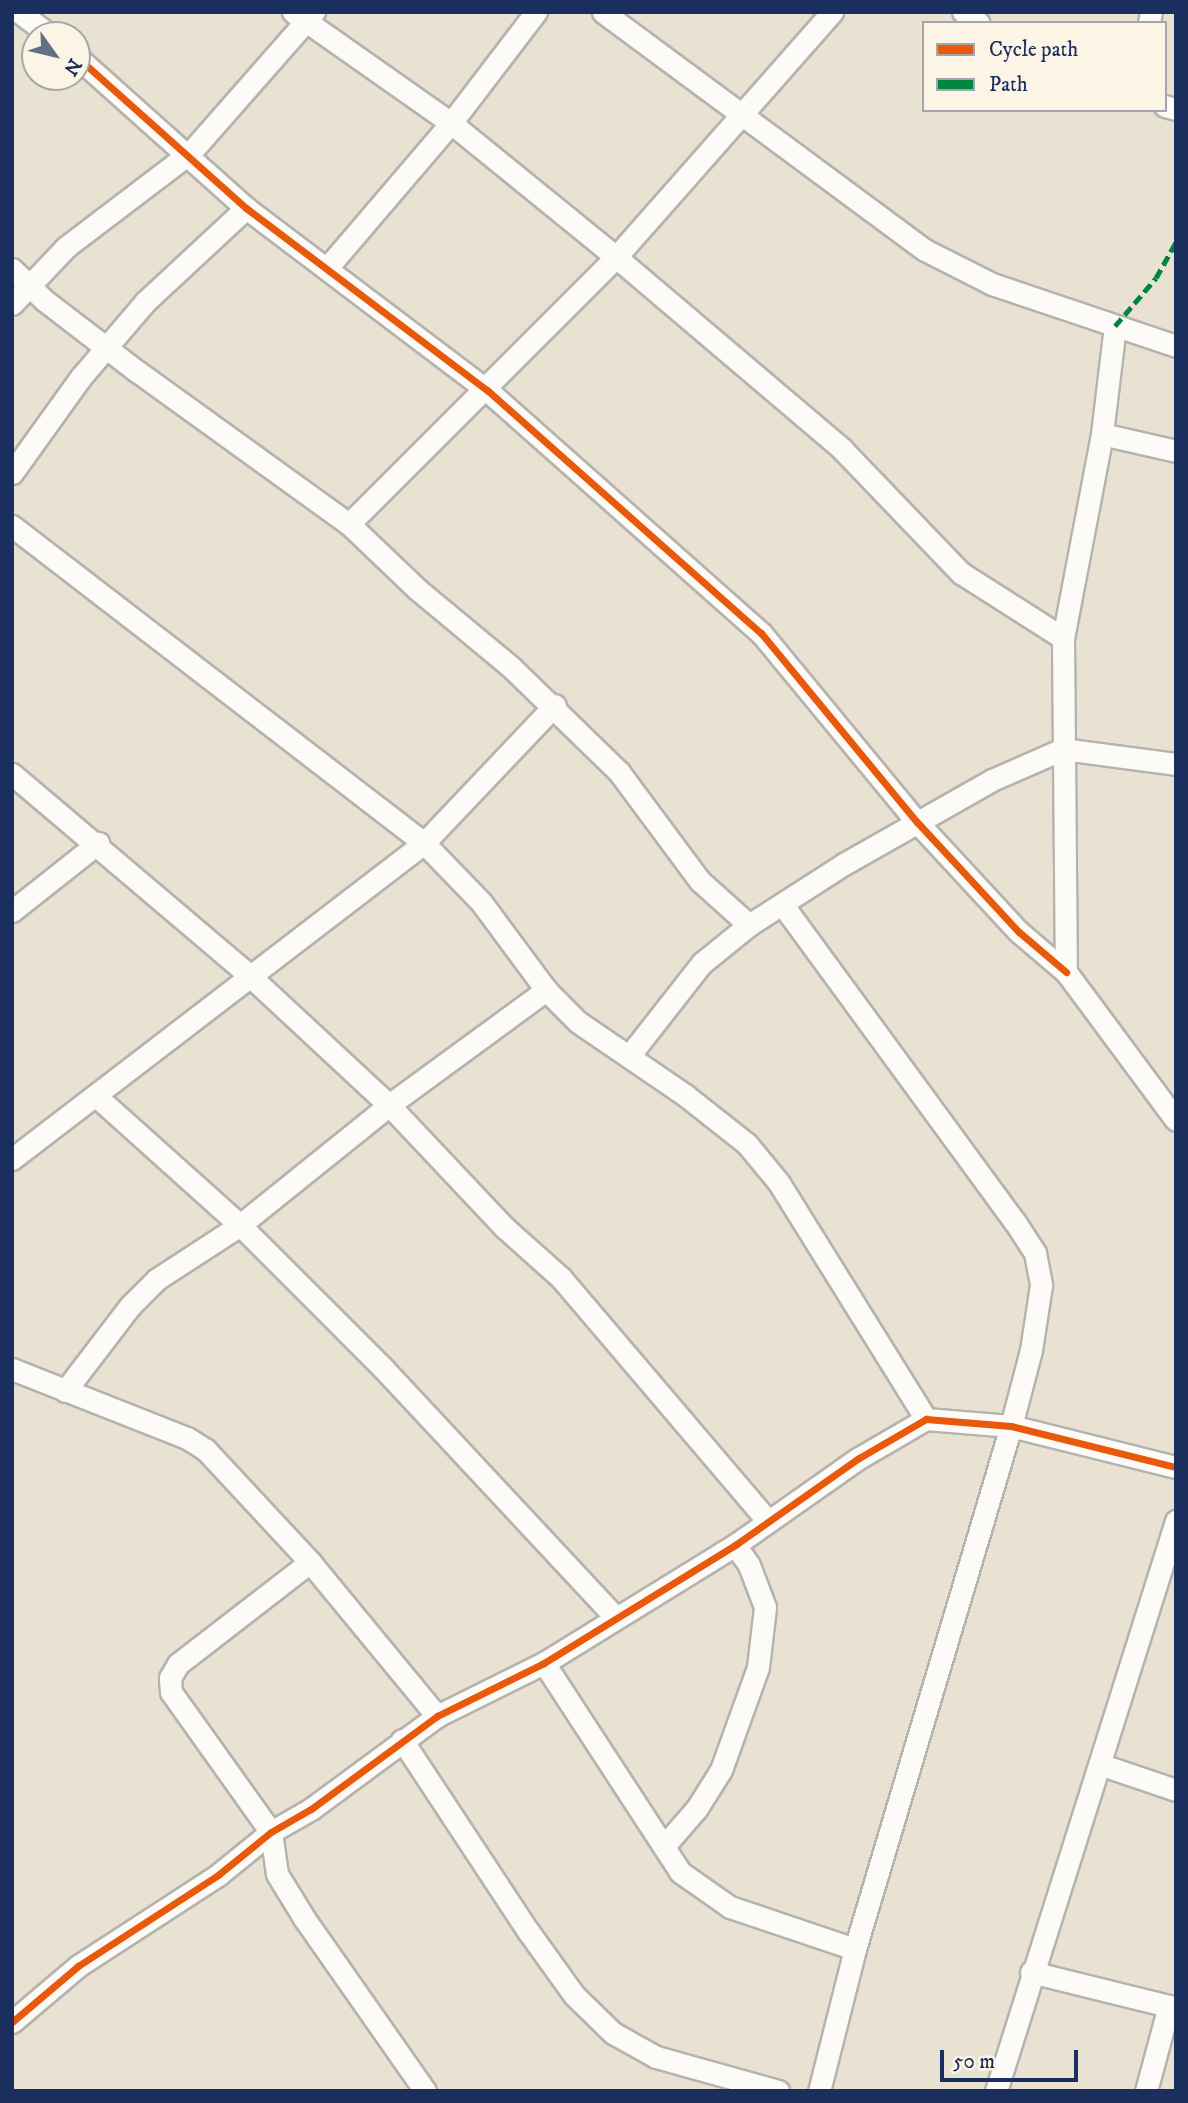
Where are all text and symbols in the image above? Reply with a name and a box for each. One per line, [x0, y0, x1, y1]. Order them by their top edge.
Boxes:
north arrow [21, 21, 91, 91]
legend [922, 21, 1167, 112]
text: Cycle path [989, 37, 1078, 63]
text: N [58, 54, 86, 80]
text: Path [989, 72, 1028, 98]
scale bar [943, 2036, 1081, 2080]
text: 50 m [953, 2049, 995, 2075]

